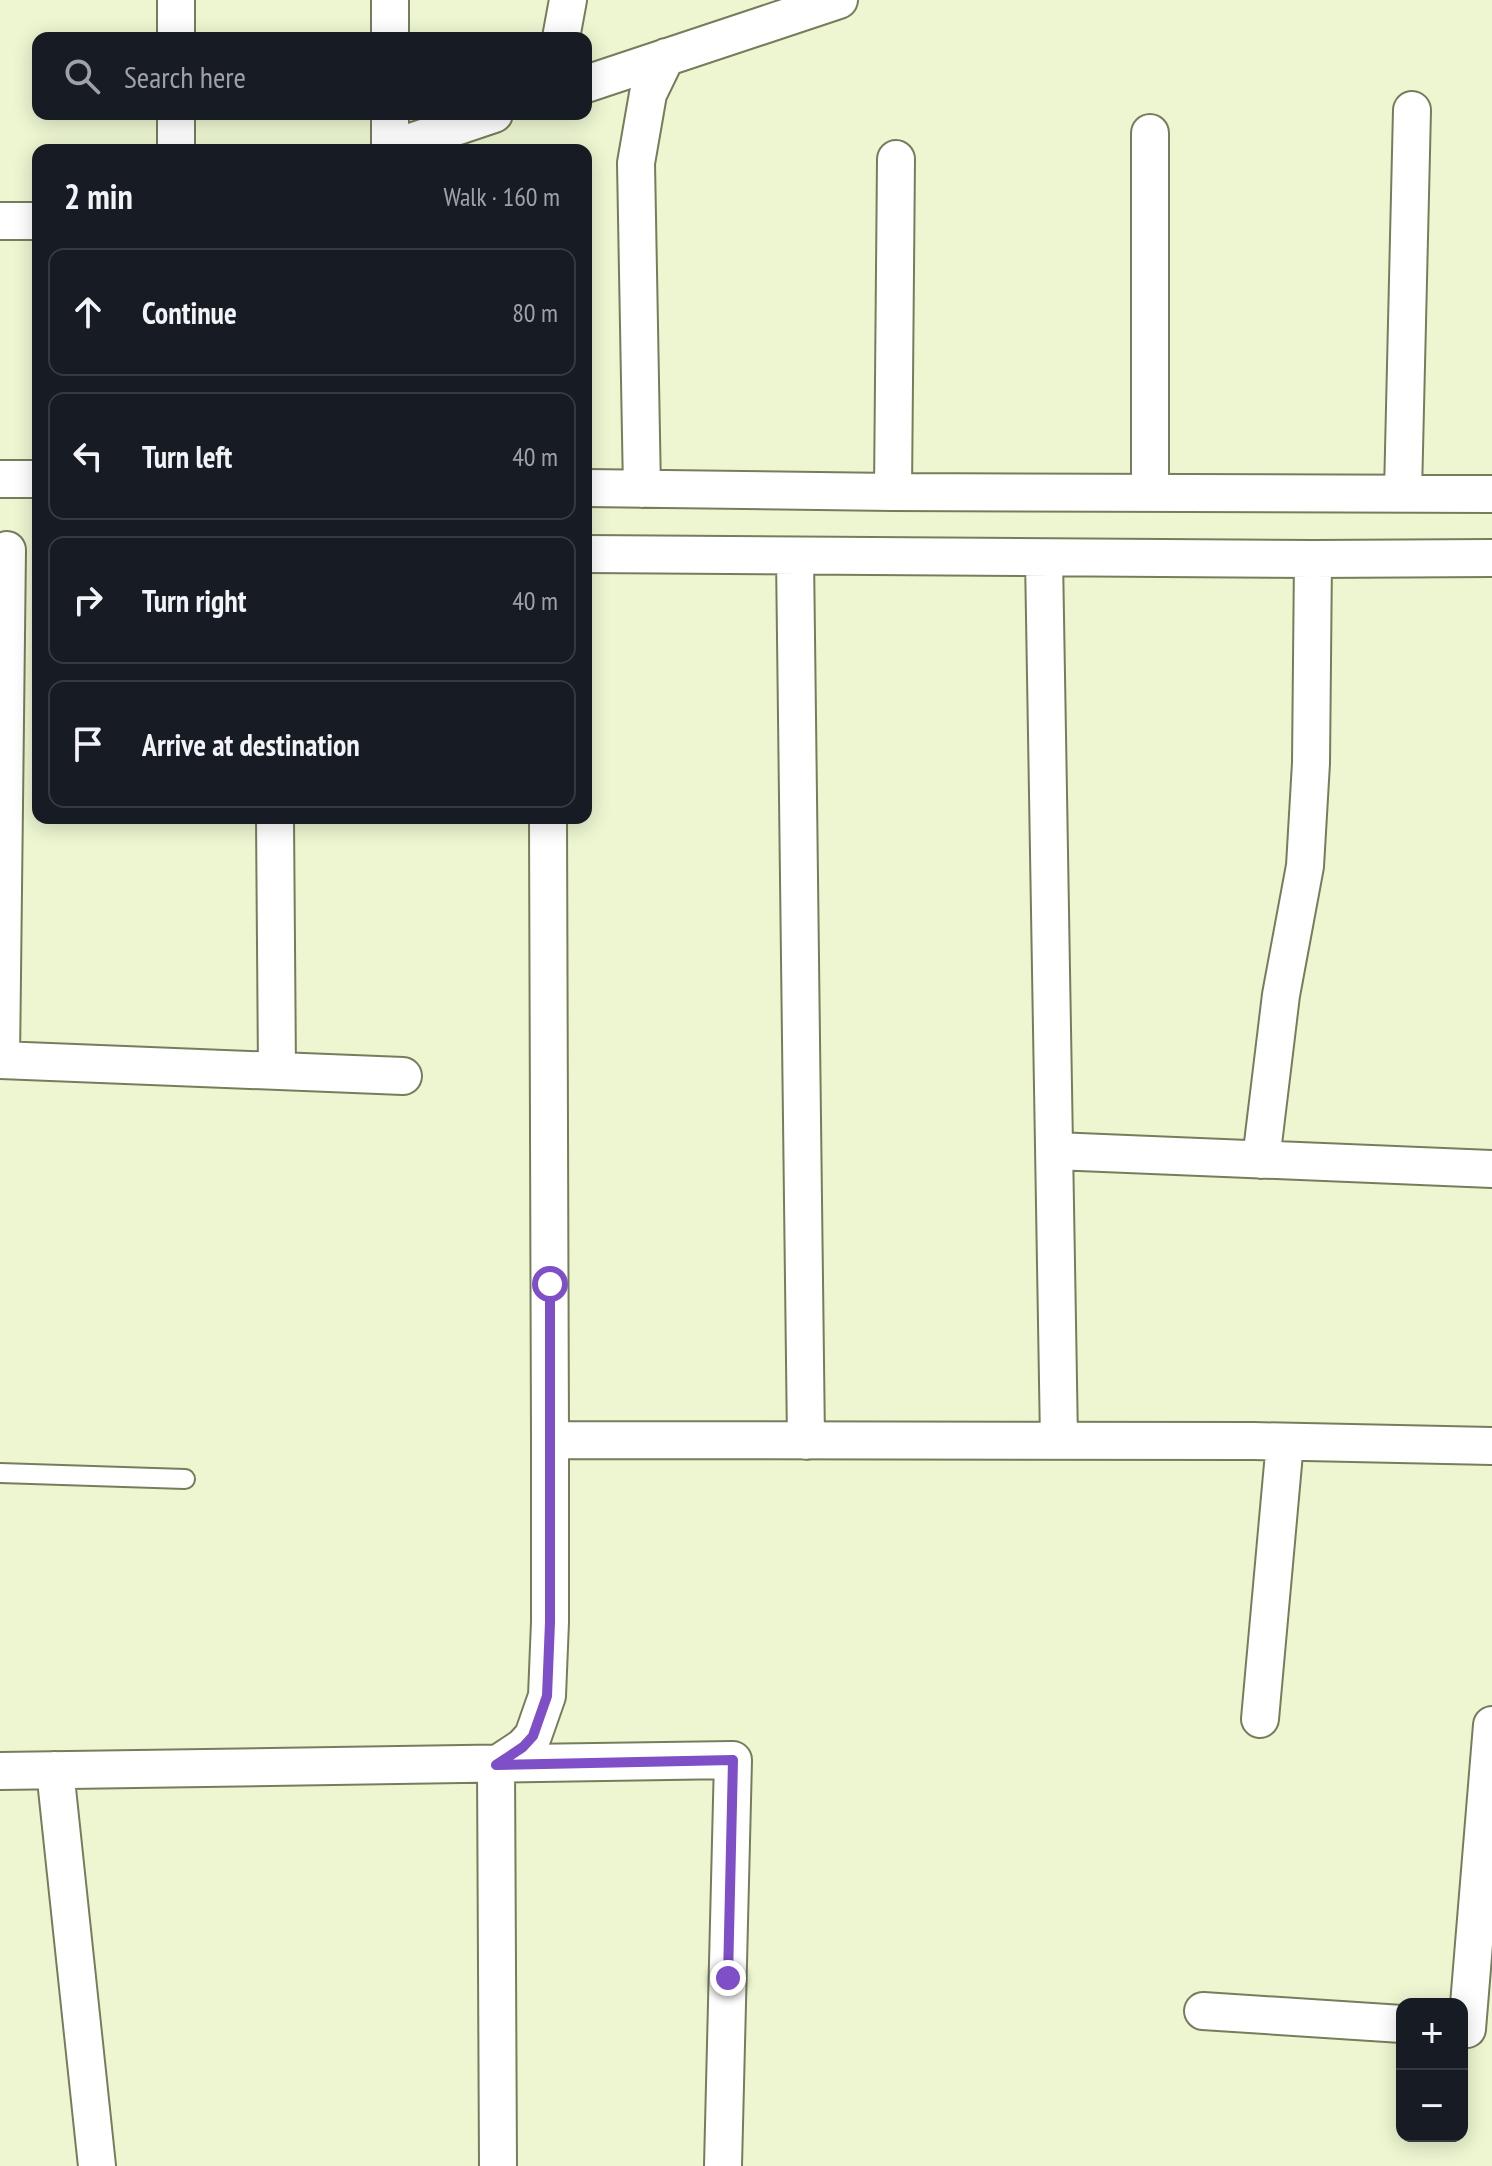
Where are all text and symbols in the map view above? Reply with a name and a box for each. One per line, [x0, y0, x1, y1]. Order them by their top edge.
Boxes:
search box [32, 32, 592, 120]
icon: search [60, 54, 104, 98]
text: Search here [124, 57, 246, 96]
text: 2 min [64, 174, 133, 218]
text: Walk · 160 m [443, 180, 560, 213]
icon: ahead [66, 290, 110, 334]
text: Continue [142, 293, 237, 332]
text: 80 m [512, 296, 558, 329]
icon: left [66, 434, 110, 478]
text: Turn left [142, 437, 232, 476]
text: 40 m [512, 440, 558, 473]
icon: right [66, 578, 110, 622]
text: Turn right [142, 581, 246, 620]
text: 40 m [512, 584, 558, 617]
icon: arrive [66, 722, 110, 766]
text: Arrive at destination [142, 725, 360, 764]
route start [532, 1266, 568, 1302]
route end [710, 1960, 746, 1996]
map controls [1396, 1998, 1468, 2142]
button: + [1396, 1998, 1468, 2070]
button: − [1396, 2070, 1468, 2142]

